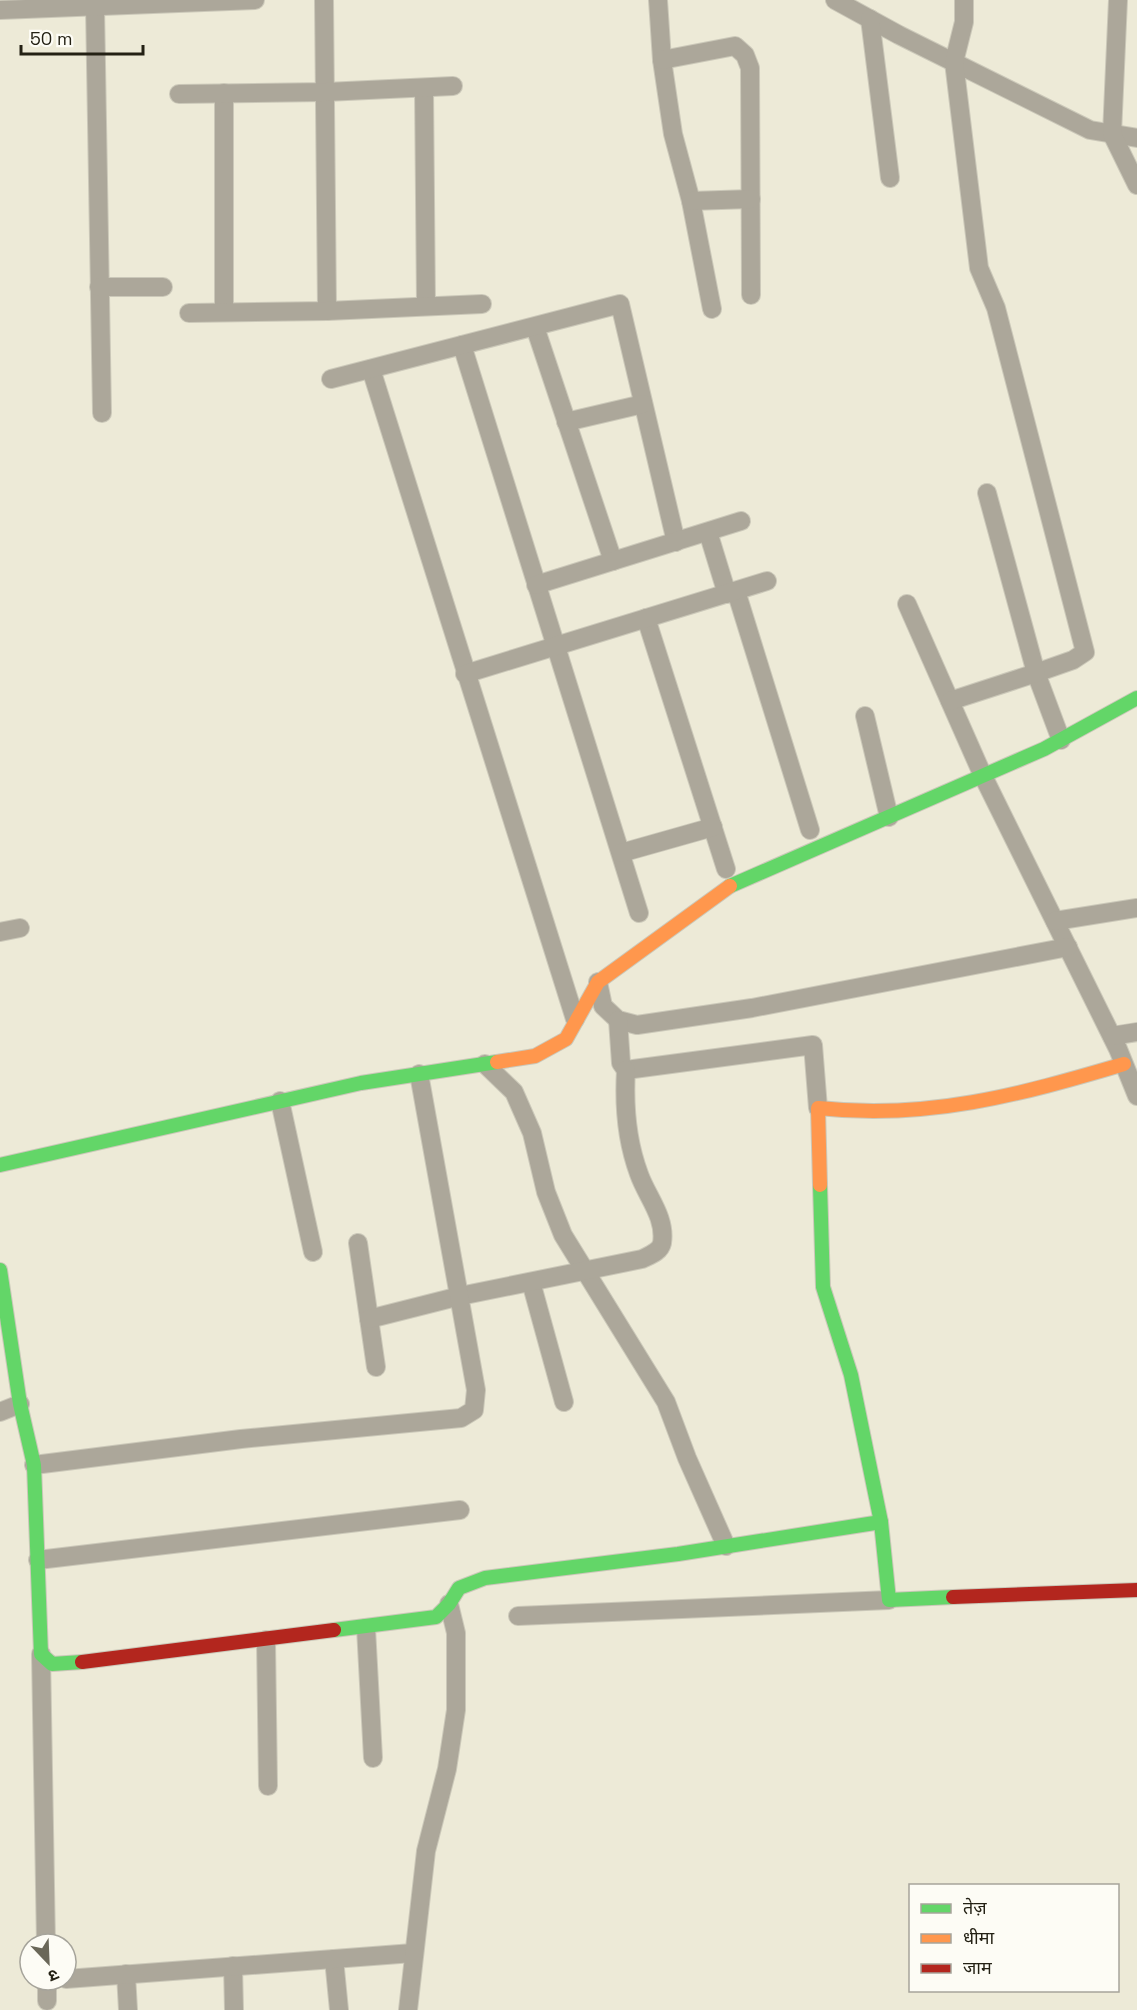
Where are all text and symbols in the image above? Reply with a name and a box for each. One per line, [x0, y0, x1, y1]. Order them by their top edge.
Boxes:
scale bar [21, 18, 142, 56]
text: 50 m [30, 27, 72, 50]
legend [909, 1884, 1119, 1992]
text: तेज़ [963, 1896, 987, 1919]
text: धीमा [963, 1926, 994, 1949]
north arrow [18, 1932, 78, 1992]
text: जाम [963, 1956, 993, 1979]
text: उ [45, 1964, 62, 1987]

